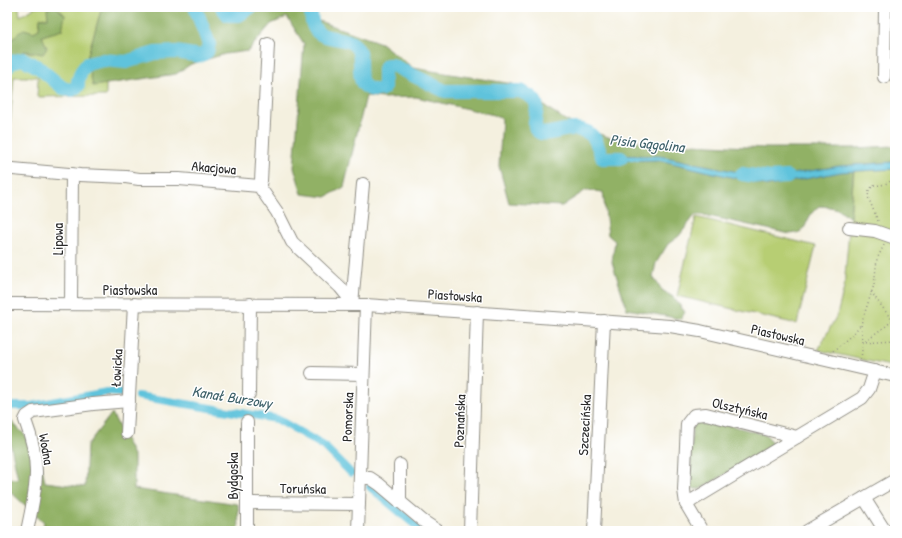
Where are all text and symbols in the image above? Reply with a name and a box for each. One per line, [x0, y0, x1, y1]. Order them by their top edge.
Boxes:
water label: Pisia Gągolina [609, 129, 687, 158]
street label: Akacjowa [191, 156, 237, 179]
street label: Lipowa [48, 223, 68, 255]
street label: Piastowska [103, 280, 158, 299]
street label: Piastowska [427, 284, 483, 306]
street label: Piastowska [749, 319, 807, 349]
street label: Łowicka [106, 348, 127, 388]
water label: Kanał Burzowy [191, 380, 275, 414]
street label: Pomorska [337, 391, 357, 442]
street label: Olsztyńska [710, 392, 770, 425]
street label: Poznańska [449, 394, 469, 448]
street label: Szczecińska [573, 394, 595, 456]
street label: Wodna [35, 432, 59, 467]
street label: Bydgoska [223, 452, 243, 500]
street label: Toruńska [280, 478, 327, 498]

